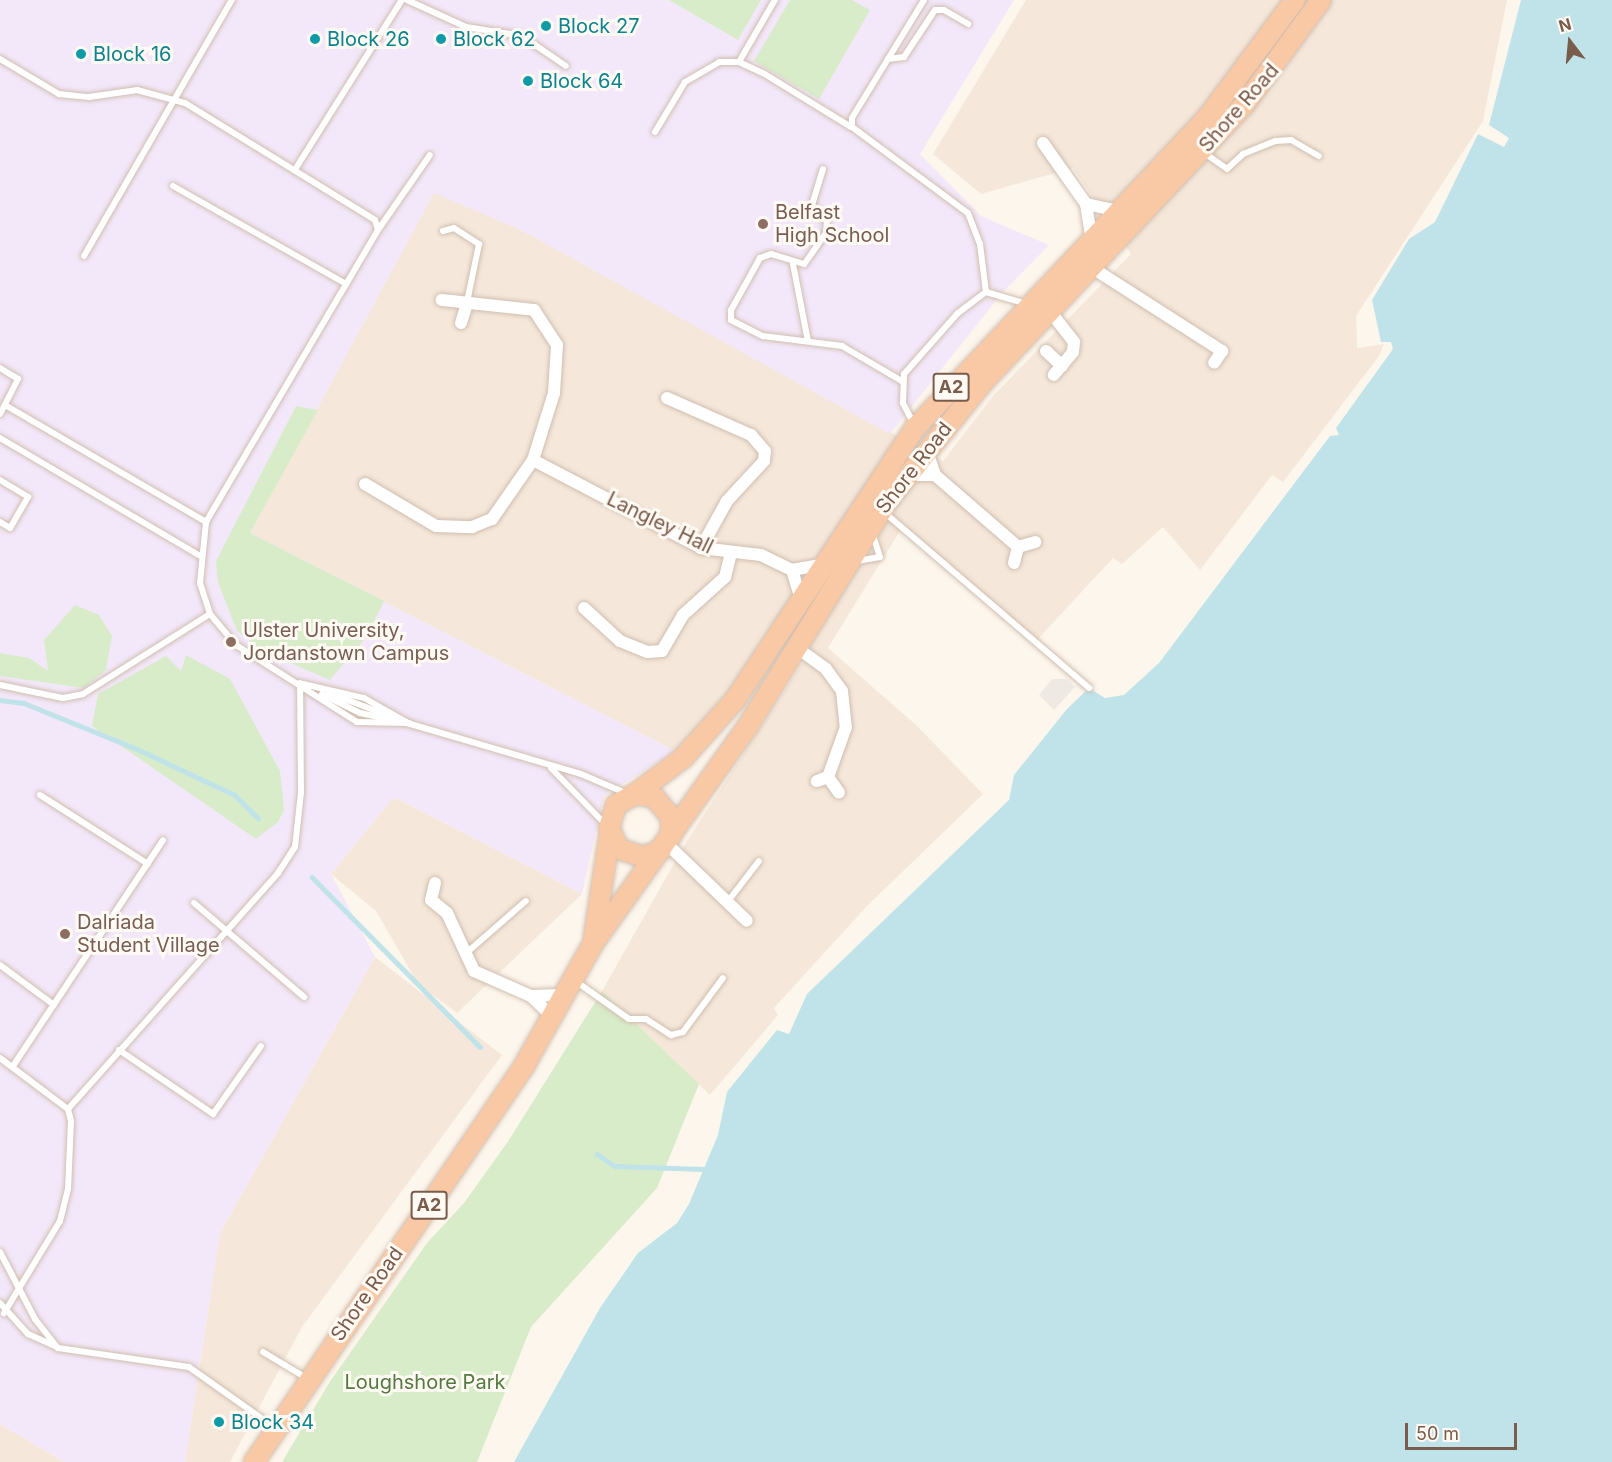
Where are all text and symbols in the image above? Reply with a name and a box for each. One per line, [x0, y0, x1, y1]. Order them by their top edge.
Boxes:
north arrow [1540, 12, 1600, 72]
text: N [1556, 13, 1574, 36]
place label: Block 27 [558, 14, 639, 38]
marker: Block 27 [539, 19, 553, 33]
place label: Block 26 [327, 27, 410, 51]
place label: Block 62 [453, 27, 536, 51]
marker: Block 26 [308, 32, 322, 46]
marker: Block 62 [434, 32, 448, 46]
place label: Block 16 [93, 42, 171, 66]
marker: Block 16 [74, 47, 88, 61]
street label: Shore Road [1194, 59, 1284, 157]
place label: Block 64 [540, 69, 623, 93]
marker: Block 64 [521, 74, 535, 88]
place label: Belfast High School [775, 201, 889, 248]
marker: Belfast High School [756, 217, 770, 231]
road number: A2 [932, 372, 970, 402]
street label: Shore Road [871, 418, 957, 518]
street label: Langley Hall [603, 487, 717, 559]
place label: Ulster University, Jordanstown Campus [243, 618, 449, 665]
marker: Ulster University, Jordanstown Campus [224, 635, 238, 649]
place label: Dalriada Student Village [77, 910, 220, 957]
marker: Dalriada Student Village [58, 927, 72, 941]
road number: A2 [410, 1190, 448, 1220]
street label: Shore Road [326, 1242, 408, 1346]
park label: Loughshore Park [345, 1370, 505, 1394]
place label: Block 34 [231, 1410, 314, 1434]
scale bar [1408, 1411, 1520, 1449]
marker: Block 34 [212, 1415, 226, 1429]
text: 50 m [1416, 1423, 1459, 1444]

